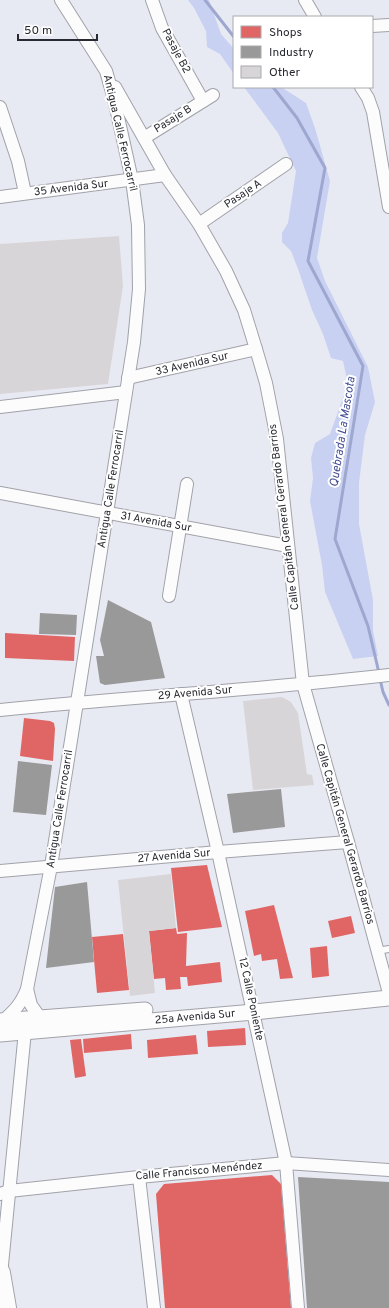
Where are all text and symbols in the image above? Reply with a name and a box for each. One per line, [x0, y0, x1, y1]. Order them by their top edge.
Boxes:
scale bar [18, 16, 97, 42]
legend [233, 16, 373, 88]
text: 50 m [24, 23, 52, 39]
text: Shops [269, 25, 302, 41]
street label: Pasaje B2 [158, 26, 194, 76]
text: Industry [269, 45, 314, 61]
text: Other [269, 65, 301, 81]
street label: Antigua Calle Ferrocarril [100, 73, 140, 193]
street label: Pasaje B [151, 102, 195, 136]
street label: 35 Avenida Sur [33, 176, 110, 200]
street label: Pasaje A [222, 176, 264, 212]
street label: 33 Avenida Sur [154, 349, 231, 379]
water label: Quebrada La Mascota [326, 375, 360, 488]
street label: Calle Capitán General Gerardo Barrios [266, 423, 302, 611]
street label: Antigua Calle Ferrocarril [95, 429, 127, 549]
street label: 31 Avenida Sur [119, 509, 193, 535]
street label: 29 Avenida Sur [157, 683, 234, 703]
street label: Calle Capitán General Gerardo Barrios [312, 742, 378, 926]
street label: Antigua Calle Ferrocarril [44, 749, 76, 869]
street label: 27 Avenida Sur [137, 846, 212, 866]
street label: 12 Calle Poniente [235, 956, 267, 1042]
street label: 25a Avenida Sur [154, 1006, 237, 1027]
street label: Calle Francisco Menéndez [135, 1158, 263, 1184]

